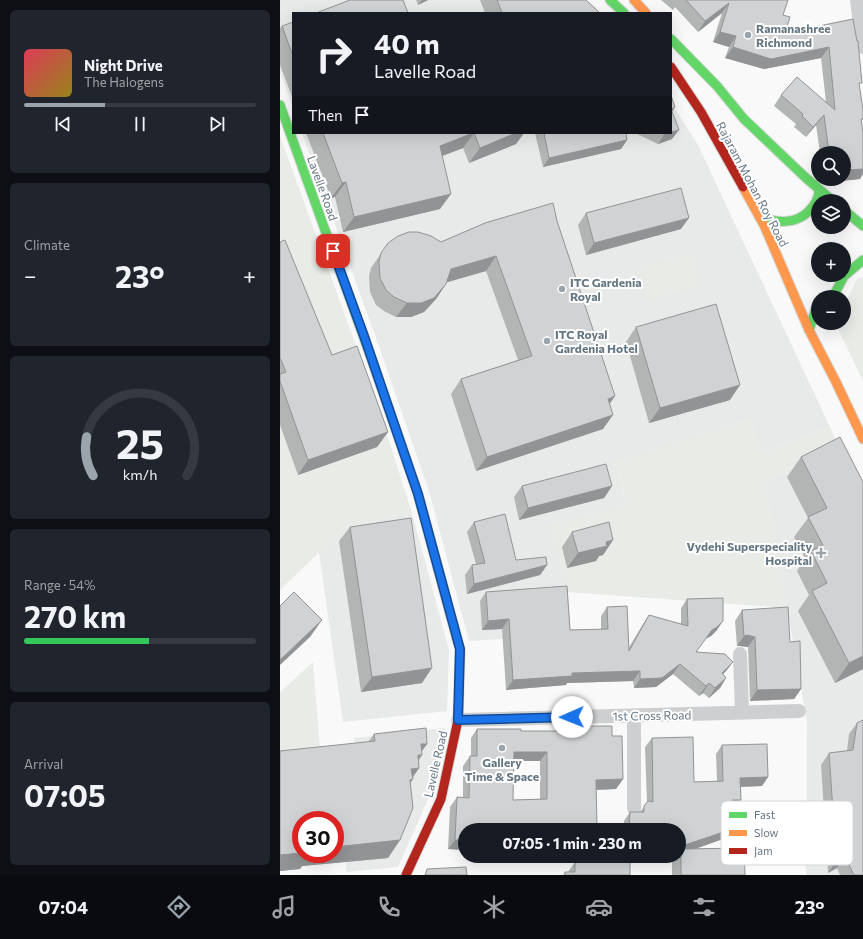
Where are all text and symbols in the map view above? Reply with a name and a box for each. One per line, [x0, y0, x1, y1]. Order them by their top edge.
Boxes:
place label: Ramanashree Richmond [756, 21, 831, 49]
text: 40 m [374, 26, 440, 60]
icon: right [308, 28, 360, 80]
marker: Ramanashree Richmond [743, 30, 753, 40]
text: Night Drive [84, 56, 163, 74]
text: Lavelle Road [374, 60, 476, 82]
text: The Halogens [84, 74, 164, 90]
icon: arrive [351, 104, 373, 126]
text: Then [308, 106, 343, 124]
icon: previous [52, 113, 74, 135]
icon: pause [129, 113, 151, 135]
icon: next [206, 113, 228, 135]
street label: Rajaram Mohan Roy Road [714, 119, 792, 249]
map controls [811, 146, 851, 330]
button: search [811, 146, 851, 186]
street label: Lavelle Road [305, 154, 341, 222]
button: layers [811, 194, 851, 234]
pin [316, 234, 350, 268]
text: Climate [24, 237, 70, 253]
icon: arrive [322, 240, 344, 262]
button: + [811, 242, 851, 282]
text: 23° [115, 257, 165, 294]
text: − [24, 262, 37, 289]
text: + [243, 262, 256, 289]
place label: ITC Gardenia Royal [570, 275, 642, 303]
marker: ITC Gardenia Royal [557, 284, 567, 294]
button: − [811, 290, 851, 330]
place label: ITC Royal Gardenia Hotel [555, 327, 638, 355]
marker: ITC Royal Gardenia Hotel [542, 336, 552, 346]
text: 25 [116, 416, 164, 467]
text: km/h [123, 464, 157, 482]
place label: Vydehi Superspeciality Hospital [687, 539, 812, 567]
marker: Vydehi Superspeciality Hospital [815, 547, 827, 559]
text: Range · 54% [24, 577, 95, 593]
text: 270 km [24, 597, 126, 634]
position arrow [551, 696, 593, 738]
street label: 1st Cross Road [612, 707, 692, 723]
street label: Lavelle Road [421, 729, 449, 799]
marker: Gallery Time & Space [497, 743, 507, 753]
place label: Gallery Time & Space [465, 755, 539, 783]
text: Arrival [24, 756, 63, 772]
text: 07:05 [24, 776, 106, 813]
legend [721, 801, 853, 865]
text: Fast [754, 808, 776, 821]
speed limit sign: 30 [292, 811, 344, 863]
text: Slow [754, 826, 779, 839]
text: 07:05 · 1 min · 230 m [503, 834, 641, 852]
text: Jam [754, 844, 773, 858]
icon: directions [165, 893, 193, 921]
icon: music [270, 893, 298, 921]
icon: phone [375, 893, 403, 921]
icon: climate [480, 893, 508, 921]
icon: car [585, 893, 613, 921]
icon: filters [690, 893, 718, 921]
text: 07:04 [38, 896, 88, 918]
text: 23° [795, 896, 824, 918]

